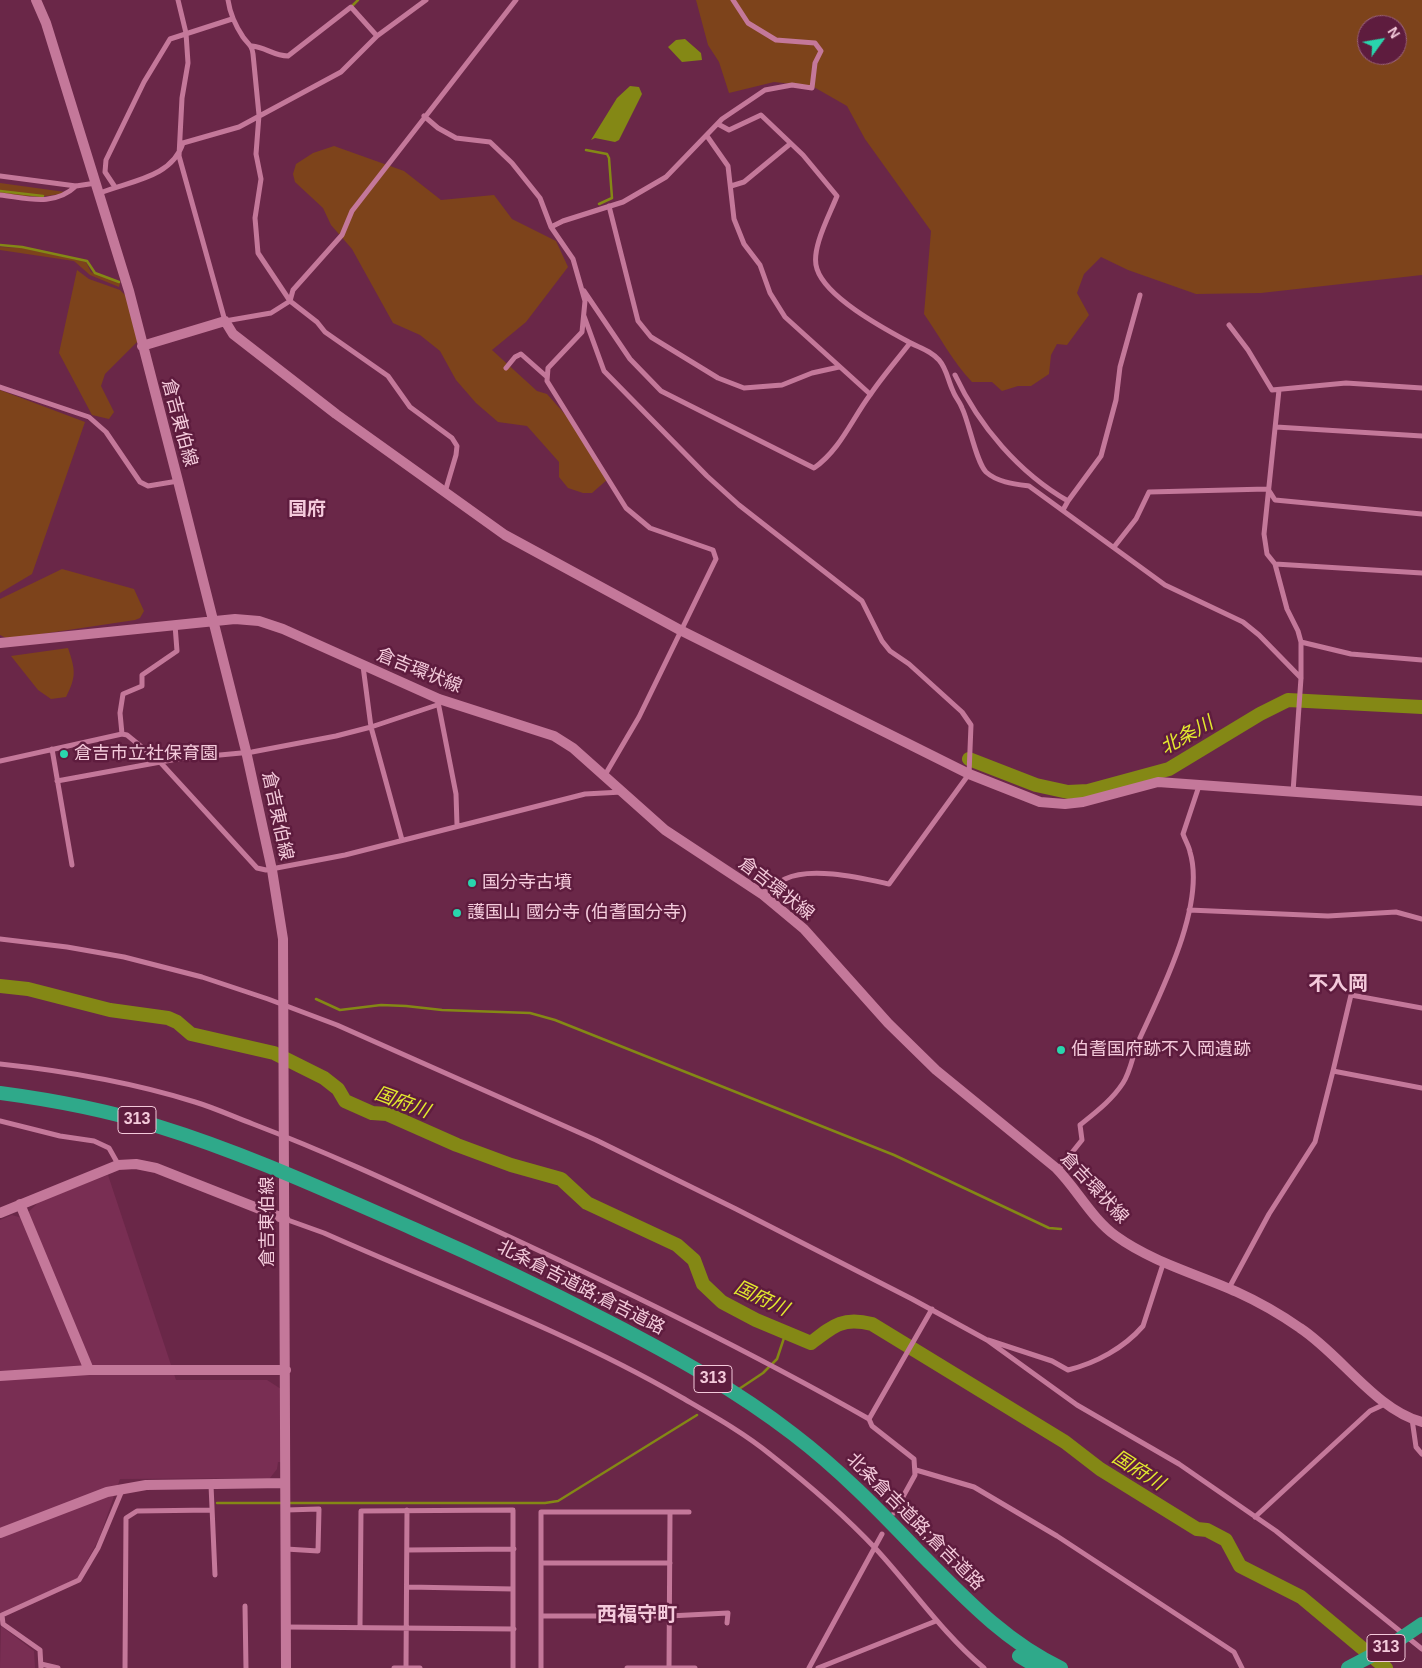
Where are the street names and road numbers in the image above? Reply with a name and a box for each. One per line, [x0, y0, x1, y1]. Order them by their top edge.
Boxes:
street label: 倉吉東伯線 [157, 377, 201, 469]
street label: 倉吉環状線 [373, 644, 465, 698]
street label: 倉吉東伯線 [257, 770, 297, 862]
street label: 倉吉環状線 [734, 853, 818, 925]
road number: 313 [118, 1106, 156, 1134]
street label: 倉吉環状線 [1055, 1148, 1133, 1228]
street label: 倉吉東伯線 [257, 1177, 279, 1267]
street label: 北条倉吉道路;倉吉道路 [494, 1236, 668, 1340]
road number: 313 [694, 1366, 732, 1392]
street label: 北条倉吉道路;倉吉道路 [842, 1449, 988, 1595]
road number: 313 [1367, 1635, 1405, 1662]

